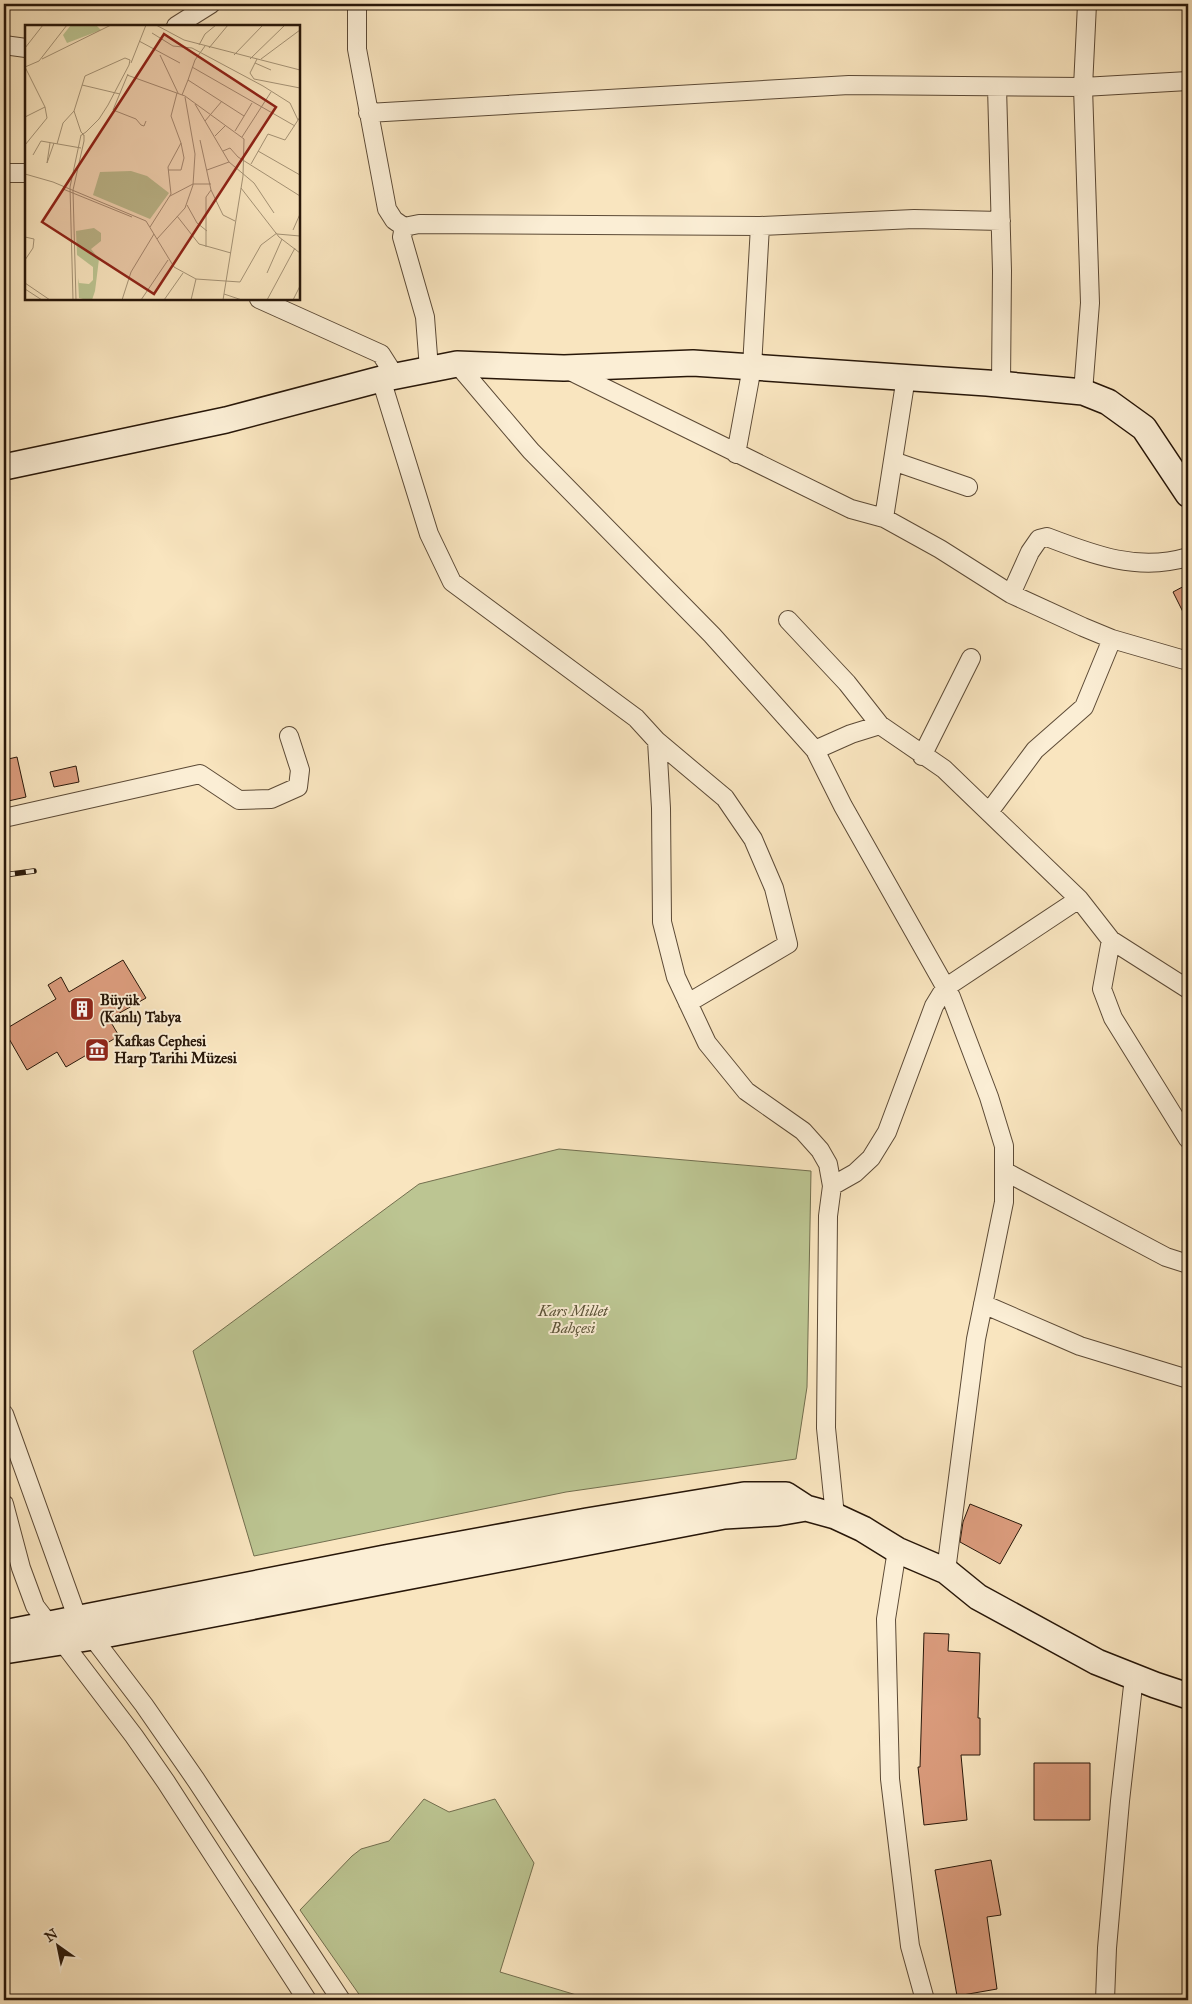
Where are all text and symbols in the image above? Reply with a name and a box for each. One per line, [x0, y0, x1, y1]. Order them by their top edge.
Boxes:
inset map [25, 25, 300, 300]
place label: Büyük (Kanlı) Tabya [100, 991, 182, 1027]
building icon: Büyük (Kanlı) Tabya [69, 996, 95, 1022]
place label: Kafkas Cephesi Harp Tarihi Müzesi [114, 1032, 238, 1068]
museum icon: Kafkas Cephesi Harp Tarihi Müzesi [84, 1037, 110, 1063]
park label: Kars Millet Bahçesi [537, 1302, 609, 1337]
north arrow [32, 1922, 82, 1972]
text: N [42, 1925, 61, 1946]

